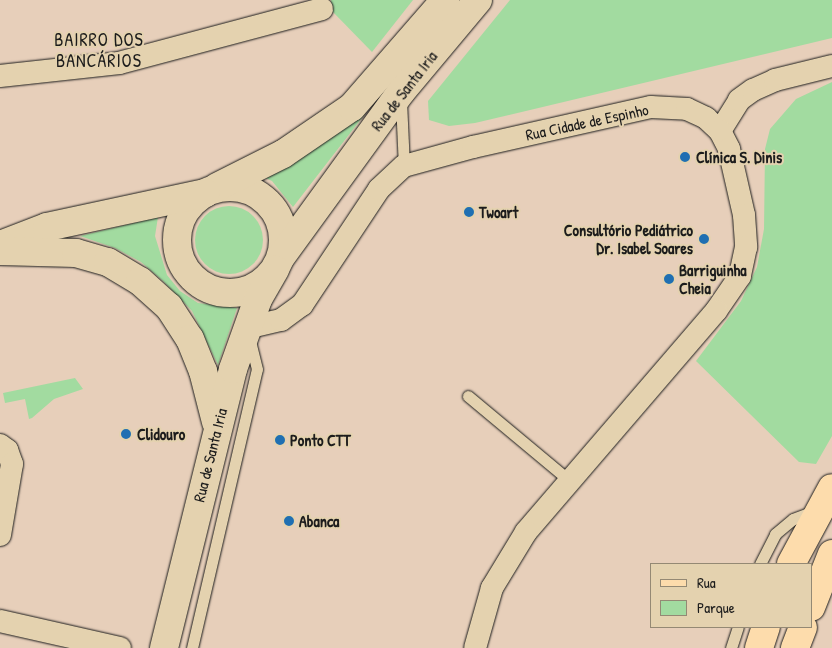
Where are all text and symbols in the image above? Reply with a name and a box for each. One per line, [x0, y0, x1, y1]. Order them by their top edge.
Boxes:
district label: BAIRRO DOS BANCÁRIOS [53, 30, 145, 72]
street label: Rua de Santa Iria [367, 47, 441, 135]
street label: Rua Cidade de Espinho [524, 100, 650, 144]
place label: Clínica S. Dinis [696, 147, 782, 167]
marker: Clínica S. Dinis [678, 150, 692, 164]
place label: Twoart [479, 202, 518, 222]
marker: Twoart [463, 206, 475, 218]
place label: Consultório Pediátrico Dr. Isabel Soares [564, 220, 693, 258]
marker: Consultório Pediátrico Dr. Isabel Soares [697, 232, 711, 246]
place label: Barriguinha Cheia [679, 260, 747, 298]
marker: Barriguinha Cheia [663, 273, 675, 285]
street label: Rua de Santa Iria [189, 406, 231, 504]
place label: Clidouro [137, 424, 185, 444]
marker: Clidouro [119, 427, 133, 441]
place label: Ponto CTT [290, 430, 351, 450]
marker: Ponto CTT [274, 434, 286, 446]
place label: Abanca [299, 511, 339, 531]
marker: Abanca [283, 515, 295, 527]
legend [650, 563, 812, 628]
text: Rua [697, 572, 716, 593]
text: Parque [697, 597, 735, 618]

